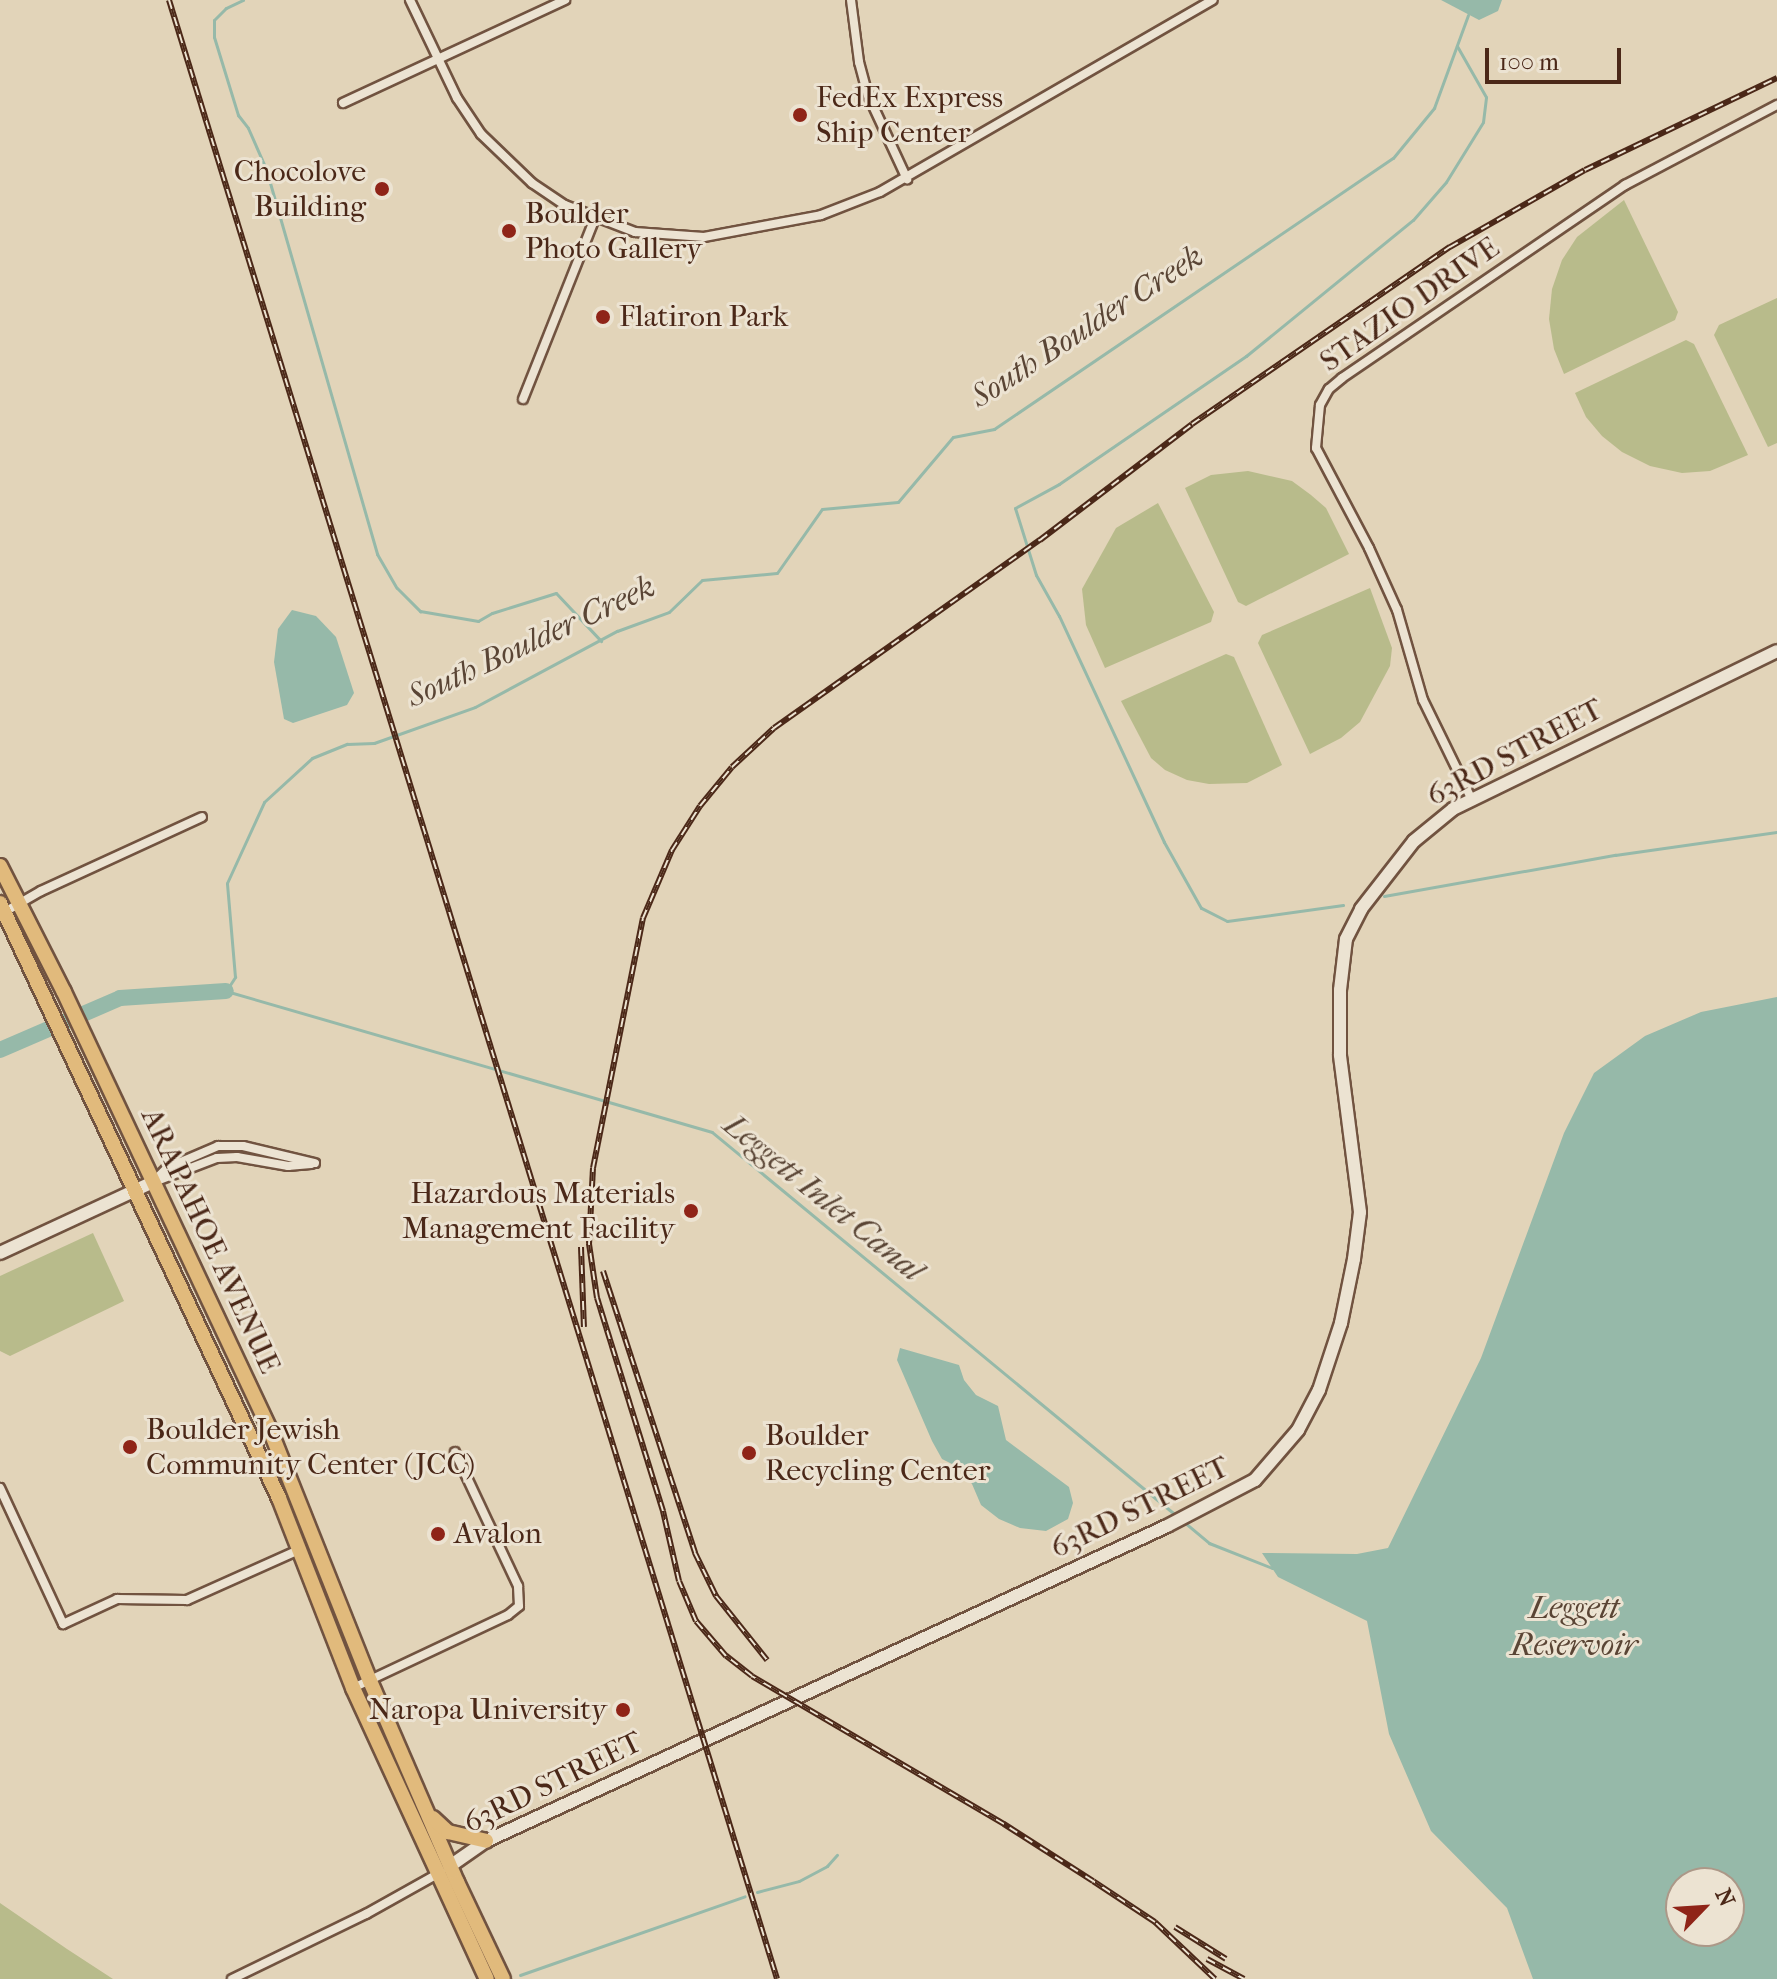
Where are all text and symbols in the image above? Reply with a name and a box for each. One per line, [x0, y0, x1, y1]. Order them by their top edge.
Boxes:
scale bar [1489, 32, 1625, 82]
text: 100 m [1499, 48, 1559, 76]
place label: FedEx Express Ship Center [816, 80, 1003, 150]
marker: FedEx Express Ship Center [791, 106, 809, 124]
place label: Chocolove Building [234, 154, 366, 224]
marker: Chocolove Building [373, 180, 391, 198]
place label: Boulder Photo Gallery [525, 196, 702, 266]
marker: Boulder Photo Gallery [500, 222, 518, 240]
street label: STAZIO DRIVE [1314, 230, 1506, 380]
water label: South Boulder Creek [963, 237, 1211, 417]
place label: Flatiron Park [619, 299, 788, 335]
marker: Flatiron Park [594, 308, 612, 326]
water label: South Boulder Creek [401, 568, 661, 716]
street label: 63RD STREET [1421, 692, 1609, 814]
street label: ARAPAHOE AVENUE [133, 1103, 287, 1379]
water label: Leggett Inlet Canal [716, 1106, 930, 1290]
place label: Hazardous Materials Management Facility [402, 1176, 675, 1246]
marker: Hazardous Materials Management Facility [682, 1202, 700, 1220]
place label: Boulder Jewish Community Center (JCC) [146, 1412, 475, 1482]
place label: Boulder Recycling Center [765, 1418, 990, 1488]
marker: Boulder Jewish Community Center (JCC) [121, 1438, 139, 1456]
marker: Boulder Recycling Center [740, 1444, 758, 1462]
street label: 63RD STREET [1045, 1449, 1235, 1567]
place label: Avalon [454, 1516, 542, 1552]
marker: Avalon [429, 1525, 447, 1543]
water label: Leggett Reservoir [1510, 1590, 1638, 1665]
place label: Naropa University [369, 1692, 607, 1728]
marker: Naropa University [614, 1701, 632, 1719]
street label: 63RD STREET [458, 1724, 648, 1842]
north arrow [1665, 1867, 1745, 1947]
text: N [1710, 1885, 1740, 1911]

